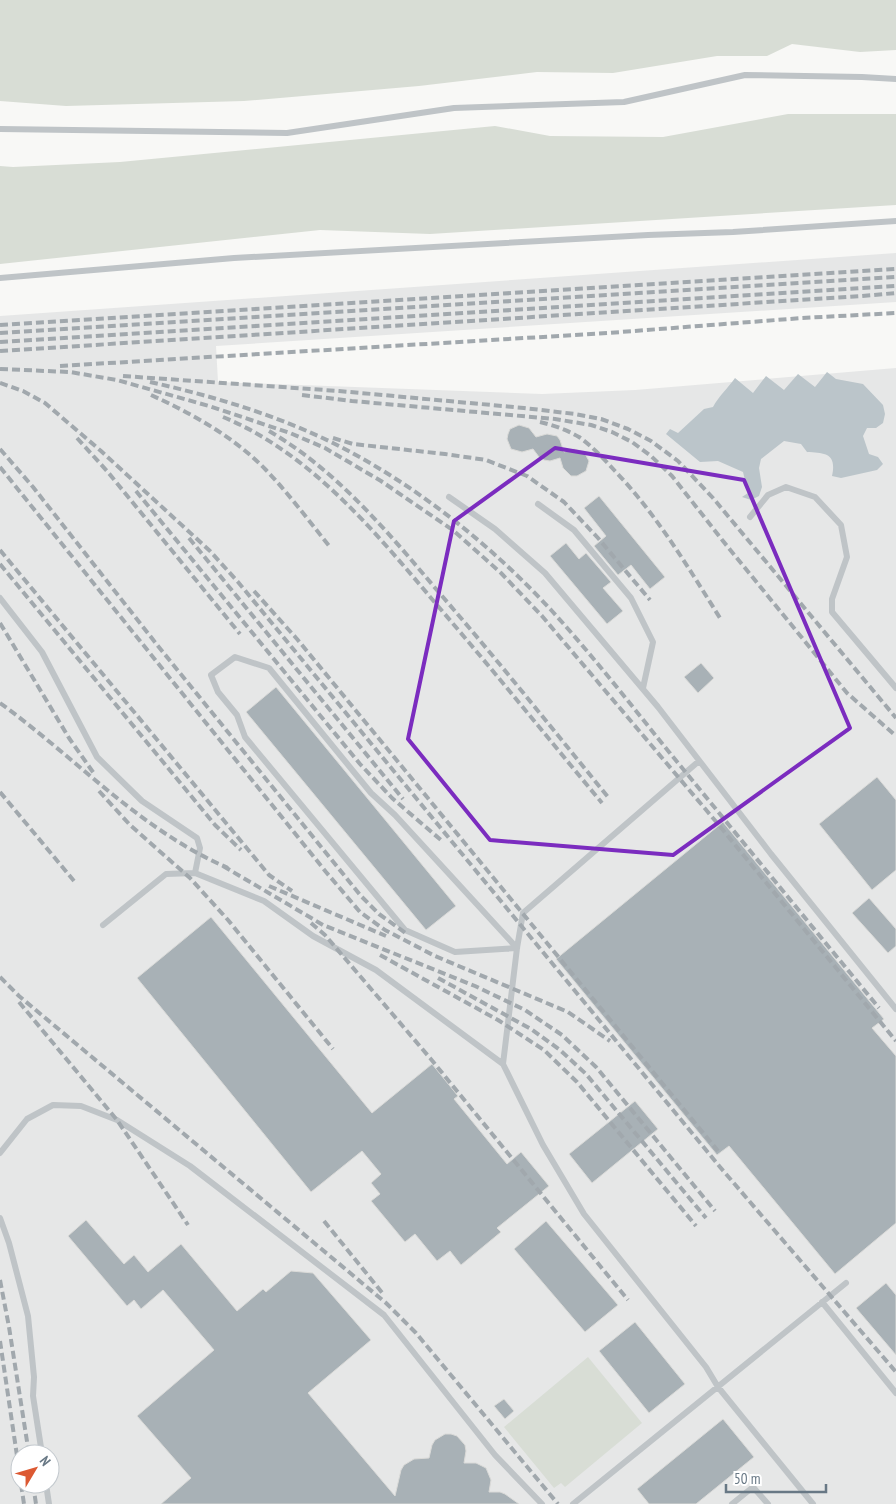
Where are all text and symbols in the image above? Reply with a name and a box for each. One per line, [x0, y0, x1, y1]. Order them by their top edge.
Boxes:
north arrow [10, 1444, 60, 1494]
text: N [36, 1452, 55, 1470]
scale bar [726, 1462, 826, 1494]
text: 50 m [734, 1469, 760, 1488]

